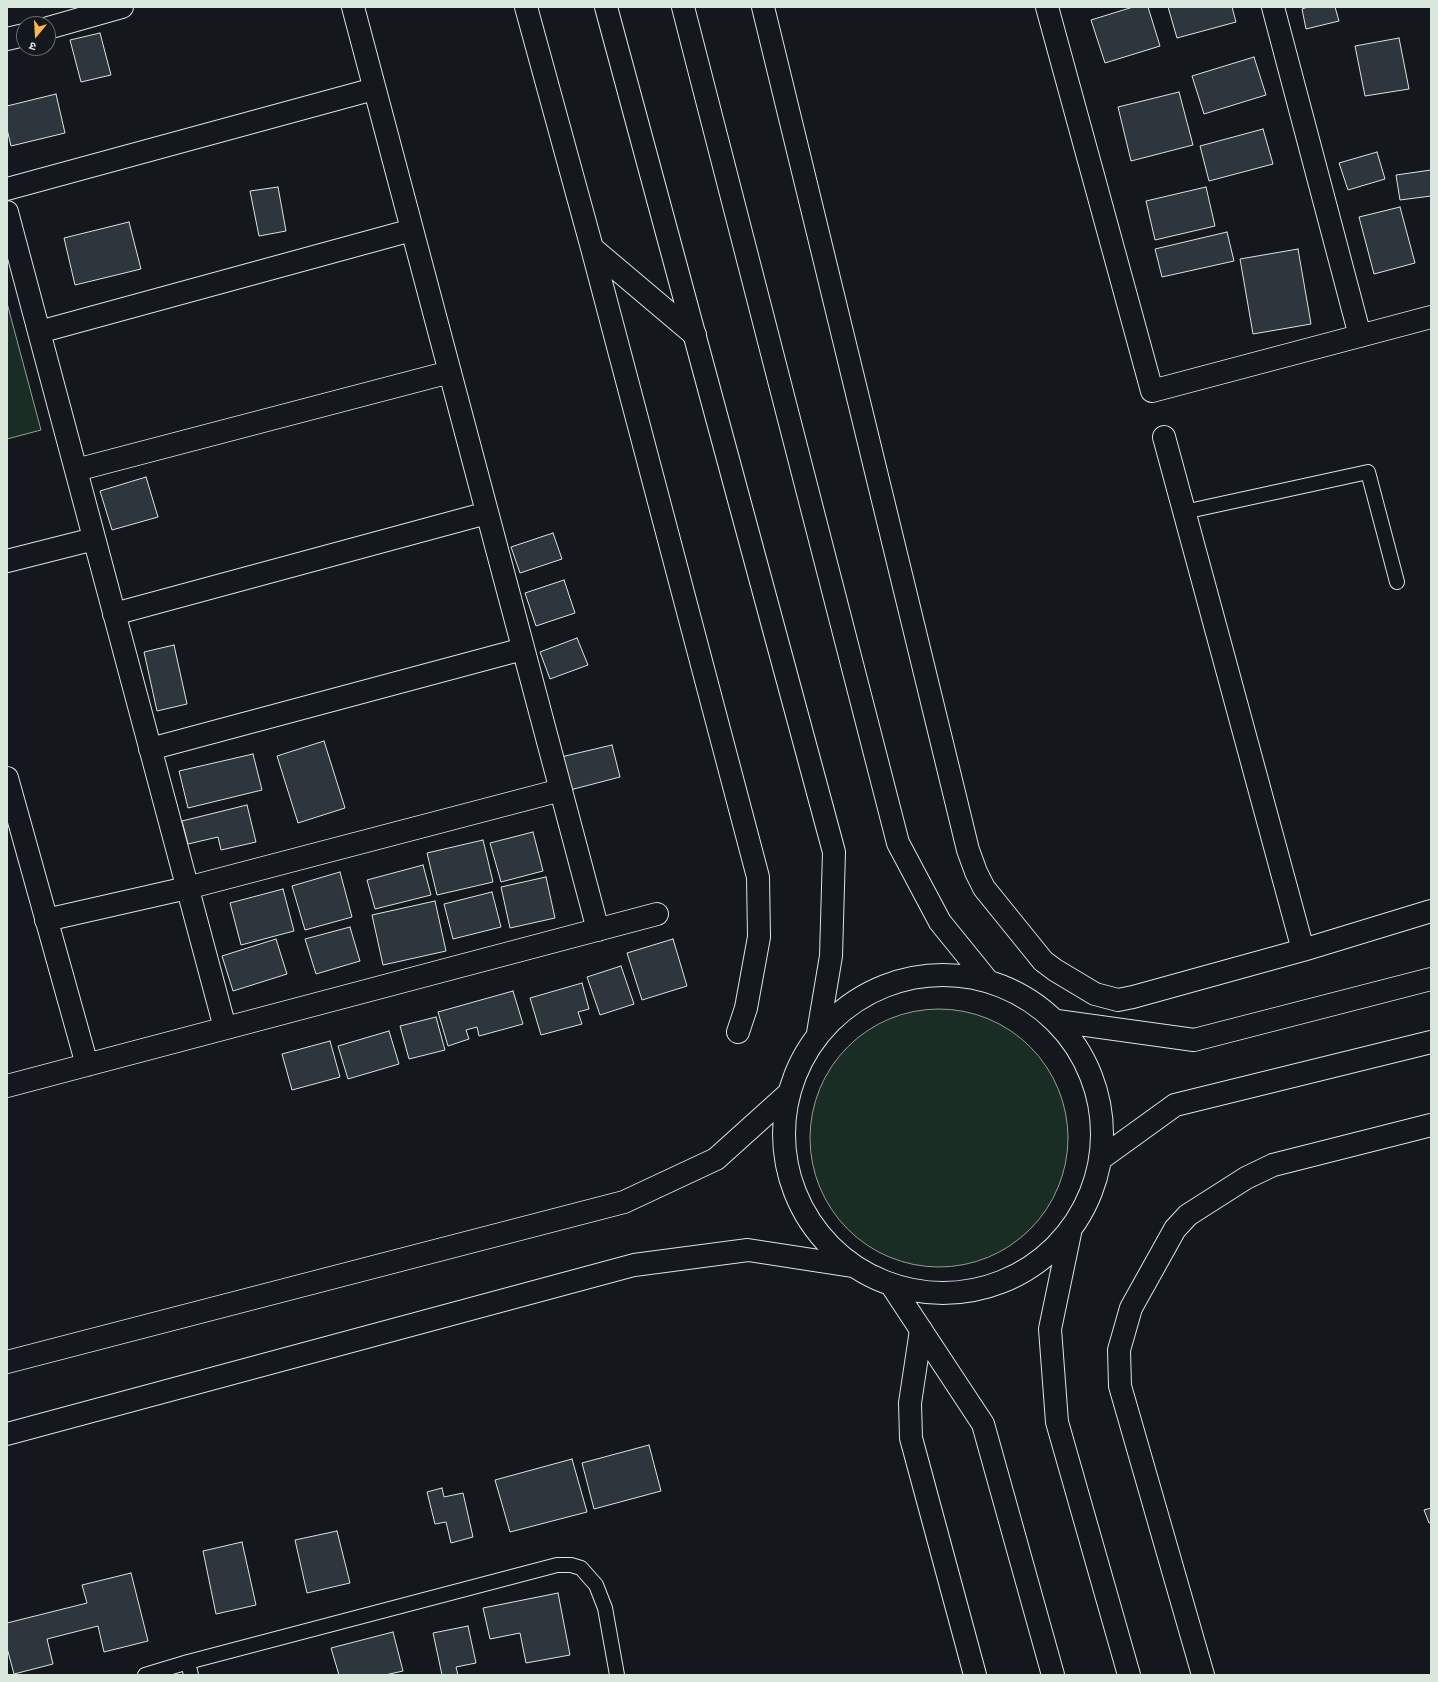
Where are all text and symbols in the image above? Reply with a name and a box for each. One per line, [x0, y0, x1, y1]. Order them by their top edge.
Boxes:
north arrow [16, 16, 56, 56]
text: उ [27, 40, 38, 54]

